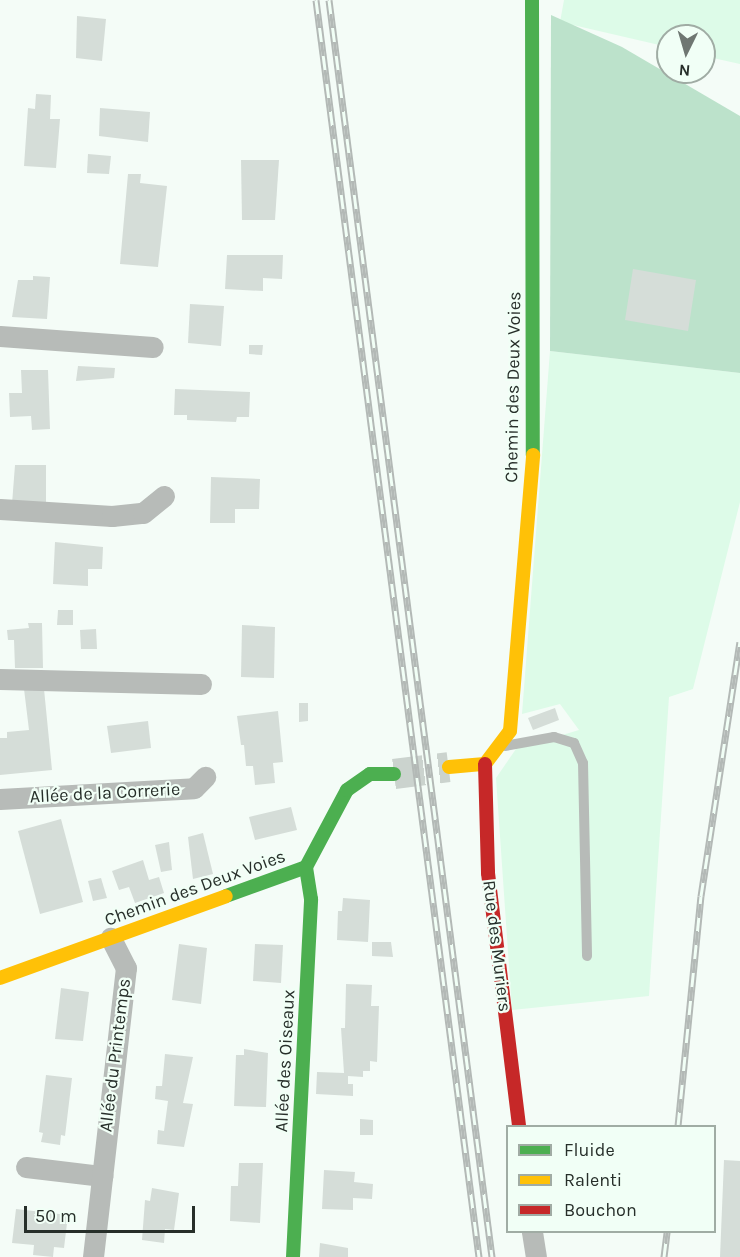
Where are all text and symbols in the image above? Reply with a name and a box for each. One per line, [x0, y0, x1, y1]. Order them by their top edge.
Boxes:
north arrow [656, 24, 716, 84]
text: N [678, 60, 691, 80]
street label: Chemin des Deux Voies [501, 291, 525, 483]
street label: Allée de la Correrie [29, 778, 181, 808]
street label: Chemin des Deux Voies [102, 845, 288, 931]
street label: Rue des Muriers [478, 879, 516, 1013]
street label: Allée du Printemps [95, 977, 135, 1133]
street label: Allée des Oiseaux [270, 989, 300, 1133]
legend [506, 1125, 716, 1233]
text: Fluide [564, 1139, 615, 1161]
text: Ralenti [564, 1169, 622, 1191]
scale bar [27, 1194, 198, 1232]
text: Bouchon [564, 1199, 637, 1221]
text: 50 m [35, 1205, 77, 1227]

